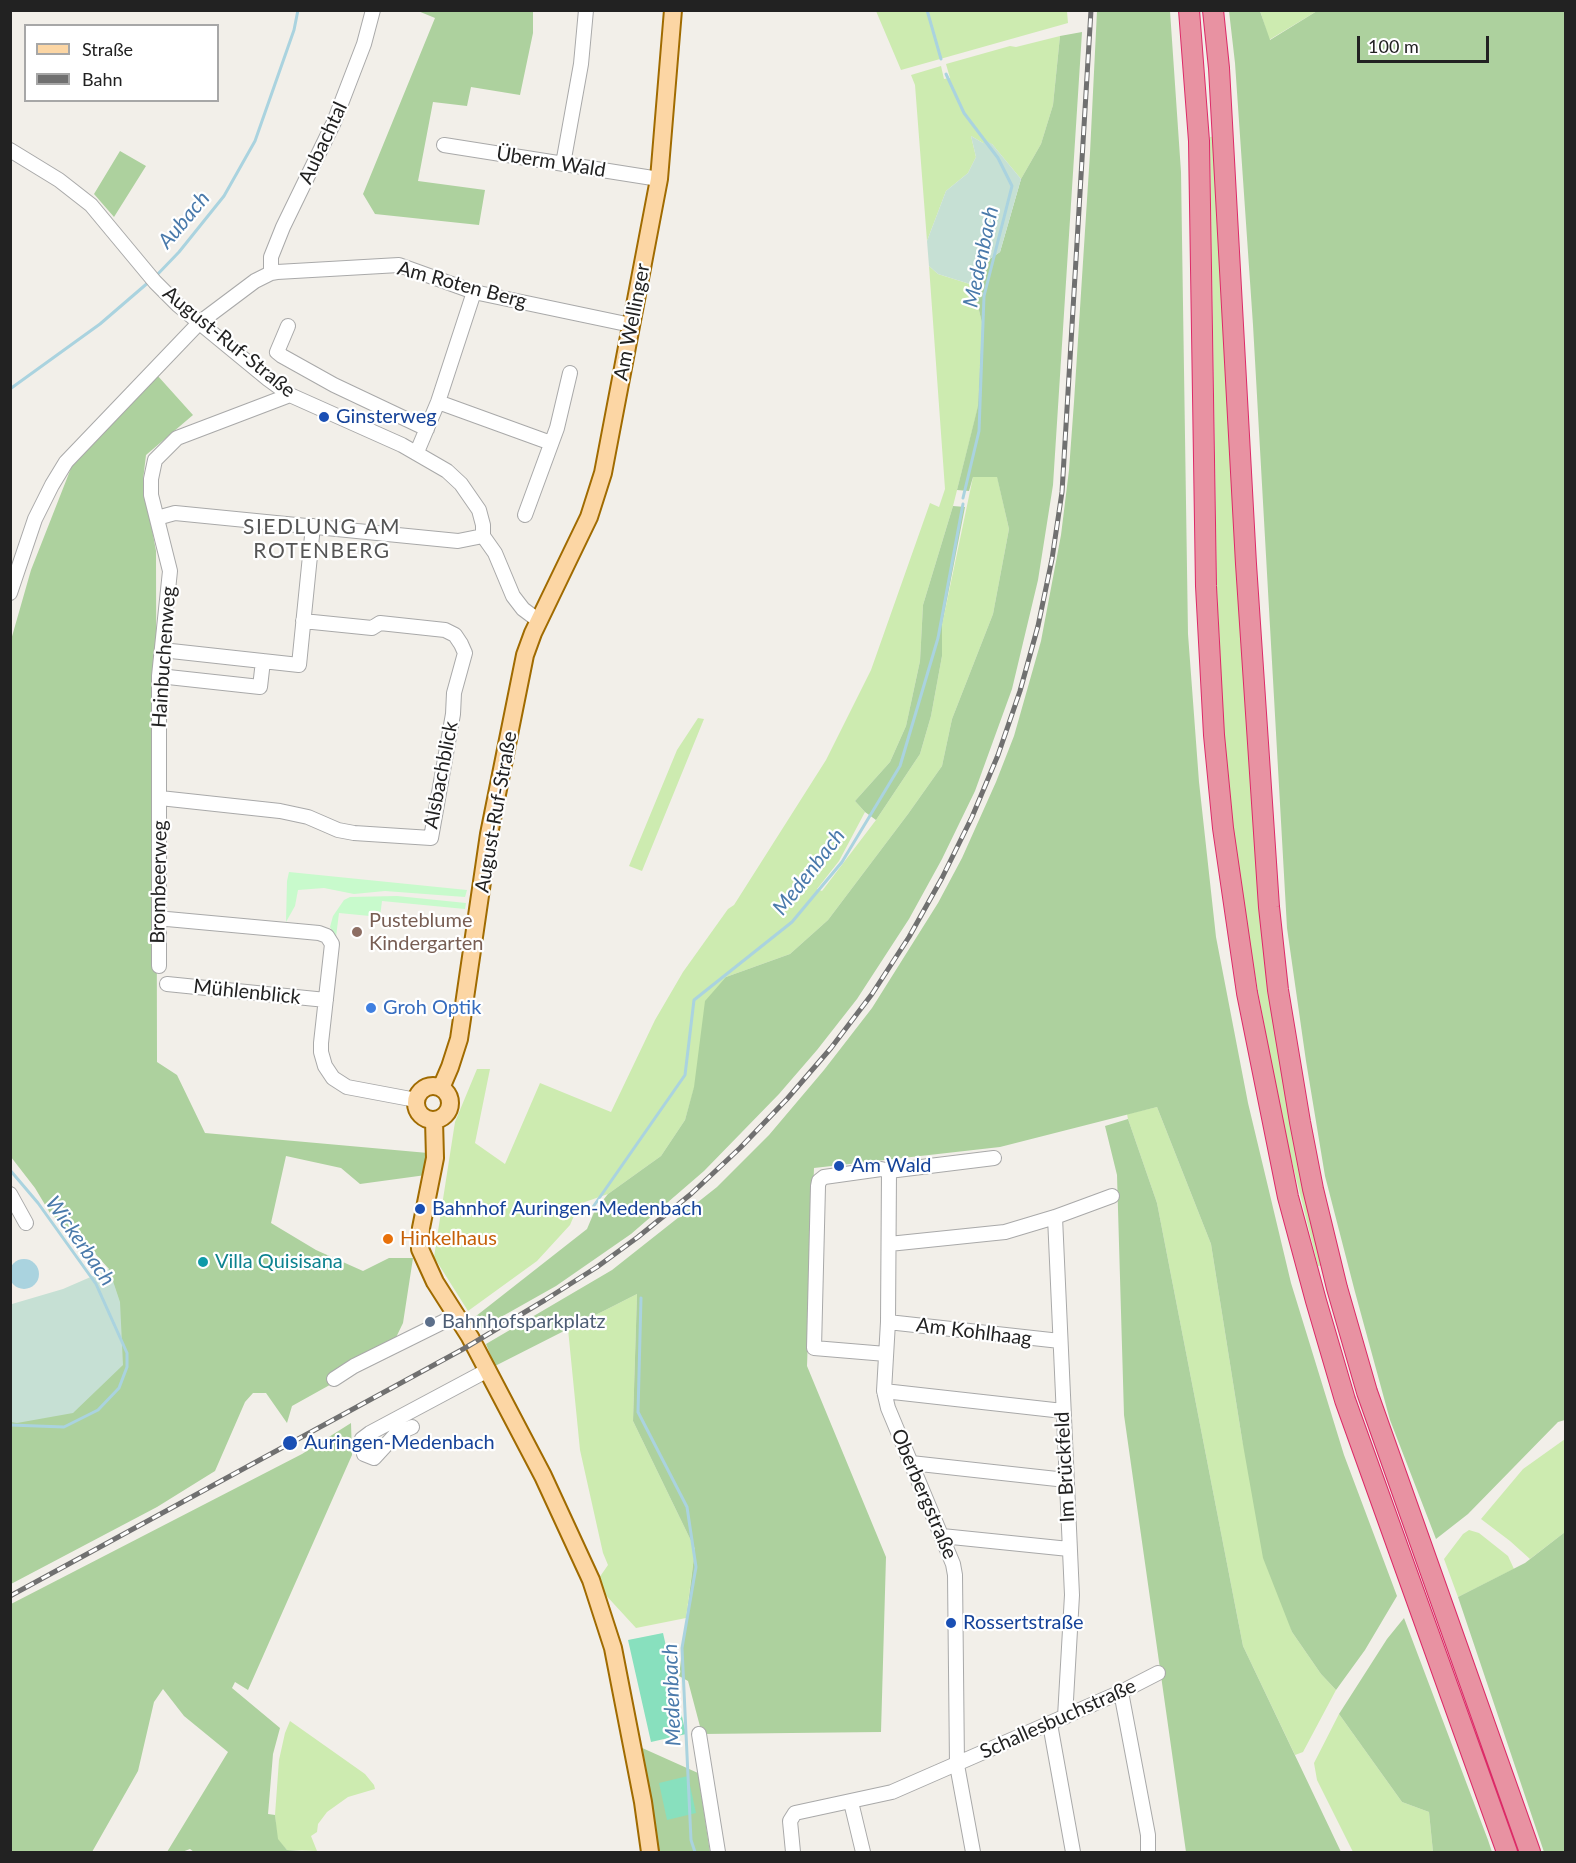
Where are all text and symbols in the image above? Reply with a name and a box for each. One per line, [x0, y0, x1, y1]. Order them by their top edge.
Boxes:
legend [24, 24, 219, 102]
scale bar [1360, 24, 1492, 62]
text: 100 m [1368, 35, 1419, 57]
text: Straße [82, 38, 133, 60]
text: Bahn [82, 68, 123, 90]
street label: Aubachtal [294, 98, 352, 188]
street label: Überm Wald [495, 142, 607, 182]
water label: Aubach [153, 186, 215, 254]
water label: Medenbach [958, 204, 1004, 310]
street label: Am Roten Berg [395, 256, 529, 314]
street label: Am Wellinger [609, 261, 655, 383]
street label: August-Ruf-Straße [158, 281, 300, 403]
place label: Ginsterweg [336, 405, 437, 429]
marker: Ginsterweg [317, 410, 331, 424]
district label: SIEDLUNG AM ROTENBERG [243, 514, 401, 564]
street label: Hainbuchenweg [147, 585, 181, 729]
street label: Alsbachblick [419, 719, 463, 831]
street label: August-Ruf-Straße [470, 729, 522, 895]
street label: Brombeerweg [146, 820, 172, 944]
water label: Medenbach [767, 824, 851, 920]
place label: Pusteblume Kindergarten [369, 909, 483, 956]
marker: Pusteblume Kindergarten [350, 925, 364, 939]
street label: Mühlenblick [192, 974, 302, 1010]
place label: Groh Optik [383, 996, 481, 1020]
marker: Groh Optik [364, 1001, 378, 1015]
place label: Am Wald [851, 1154, 932, 1178]
marker: Am Wald [832, 1159, 846, 1173]
water label: Wickerbach [40, 1191, 120, 1291]
place label: Bahnhof Auringen-Medenbach [432, 1197, 702, 1221]
marker: Bahnhof Auringen-Medenbach [413, 1202, 427, 1216]
place label: Hinkelhaus [400, 1227, 497, 1251]
marker: Hinkelhaus [381, 1232, 395, 1246]
place label: Villa Quisisana [215, 1250, 343, 1274]
marker: Villa Quisisana [196, 1255, 210, 1269]
place label: Bahnhofsparkplatz [442, 1310, 606, 1334]
street label: Am Kohlhaag [915, 1313, 1033, 1351]
marker: Bahnhofsparkplatz [423, 1315, 437, 1329]
street label: Im Brückfeld [1050, 1411, 1080, 1523]
street label: Oberbergstraße [886, 1425, 962, 1563]
place label: Auringen-Medenbach [304, 1431, 495, 1455]
marker: Auringen-Medenbach [281, 1434, 299, 1452]
place label: Rossertstraße [963, 1611, 1084, 1635]
marker: Rossertstraße [944, 1616, 958, 1630]
water label: Medenbach [658, 1643, 686, 1747]
street label: Schallesbuchstraße [976, 1674, 1140, 1764]

